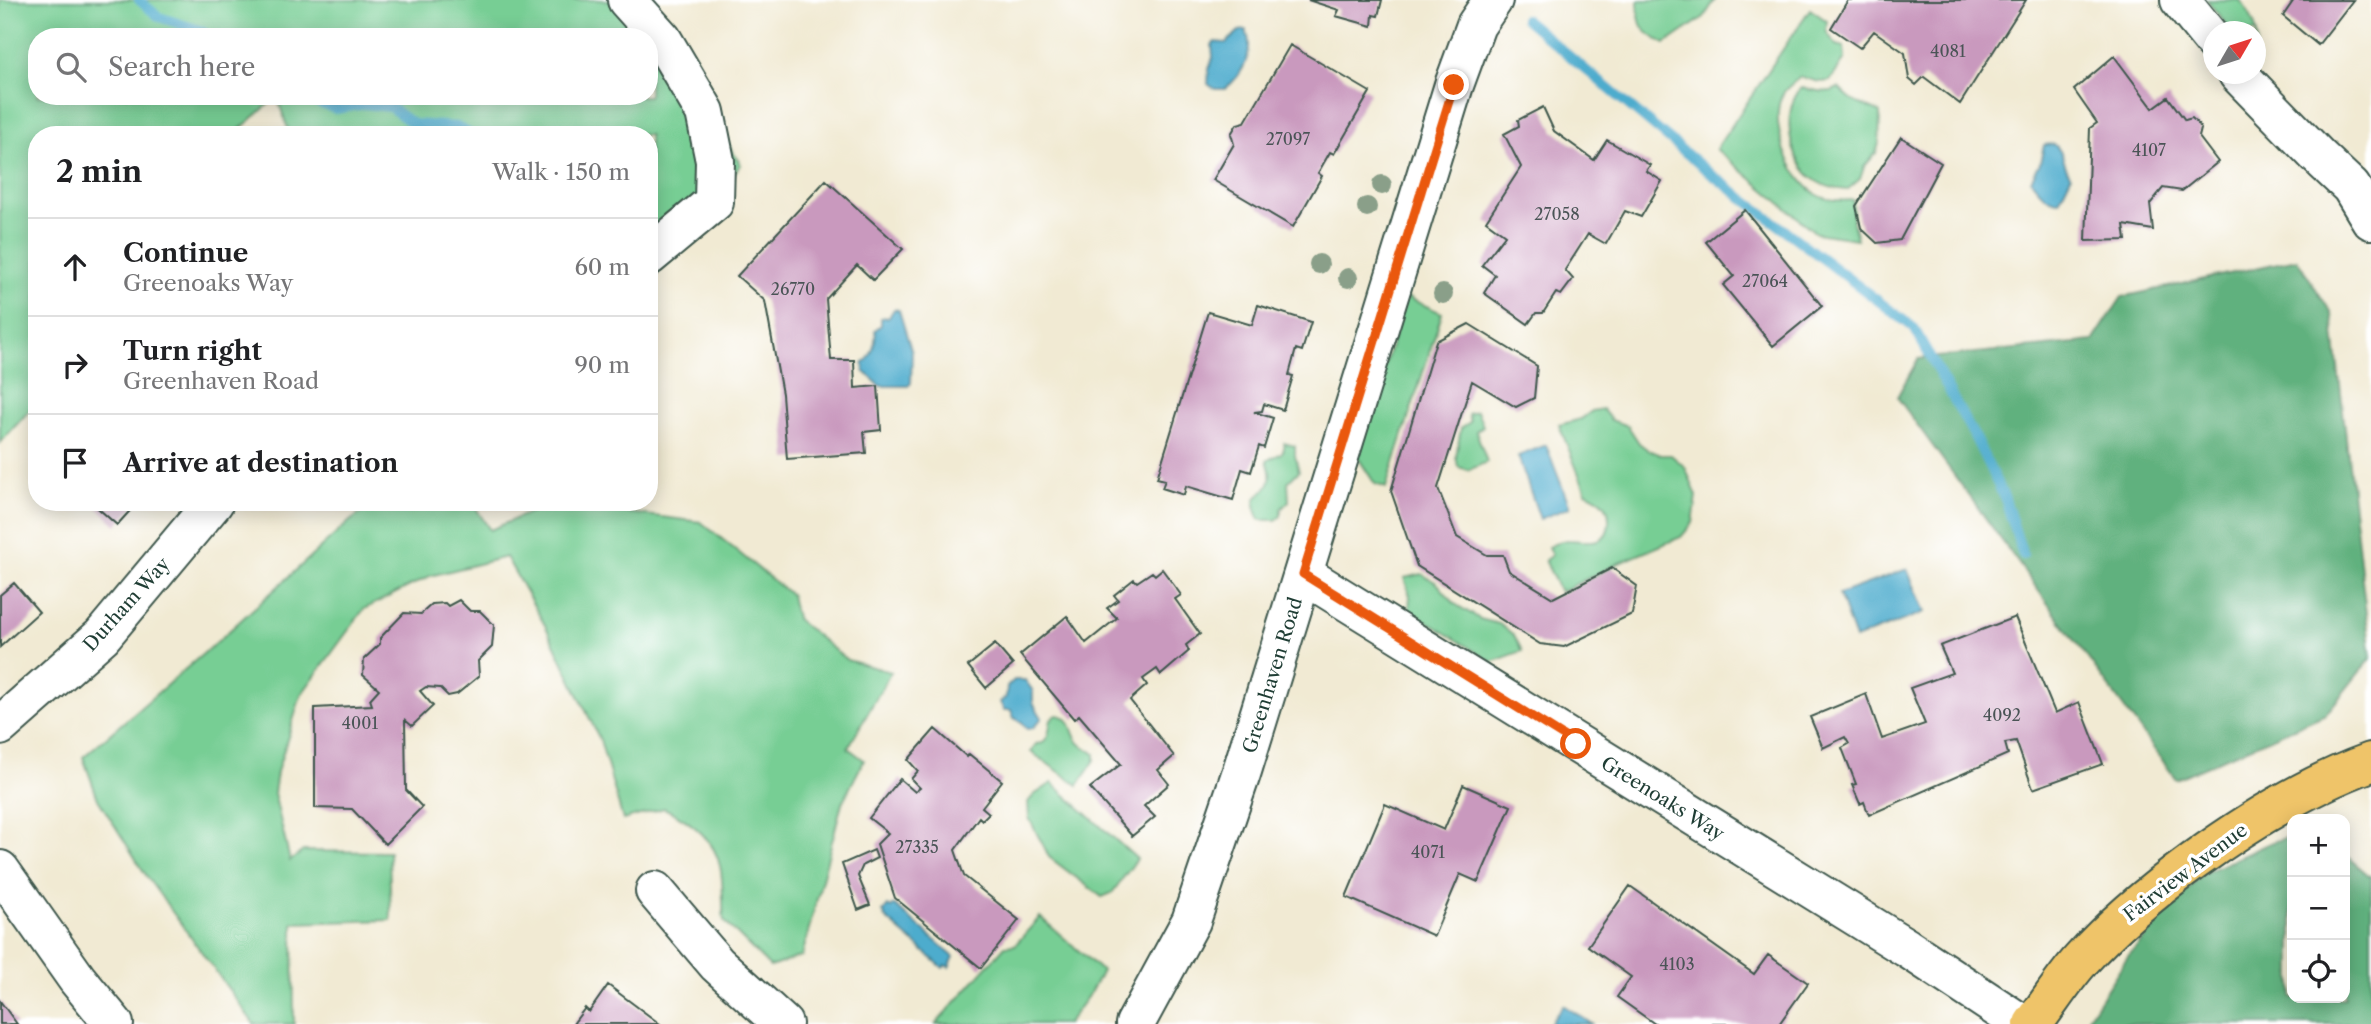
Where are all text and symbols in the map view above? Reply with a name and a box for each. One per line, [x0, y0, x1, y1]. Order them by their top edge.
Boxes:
north arrow [2203, 21, 2266, 84]
search box [28, 28, 658, 105]
house number: 4081 [1930, 41, 1966, 61]
icon: search [52, 48, 90, 86]
text: Search here [108, 51, 255, 83]
route end [1438, 69, 1469, 100]
house number: 27097 [1266, 129, 1310, 149]
house number: 4107 [2132, 140, 2166, 160]
text: 2 min [56, 153, 142, 190]
text: Walk · 150 m [492, 158, 630, 186]
house number: 27058 [1534, 204, 1580, 224]
text: Continue [123, 237, 248, 269]
icon: ahead [56, 248, 94, 286]
text: 60 m [574, 253, 630, 281]
text: Greenoaks Way [123, 269, 293, 297]
house number: 27064 [1742, 271, 1788, 291]
house number: 26770 [771, 279, 815, 299]
text: Turn right [123, 335, 262, 367]
icon: right [56, 346, 94, 384]
text: 90 m [574, 351, 630, 379]
text: Greenhaven Road [123, 367, 319, 395]
icon: arrive [56, 444, 94, 482]
text: Arrive at destination [123, 447, 398, 479]
street label: Durham Way [78, 552, 175, 656]
street label: Greenhaven Road [1238, 594, 1307, 756]
house number: 4092 [1983, 705, 2021, 725]
house number: 4001 [342, 713, 378, 733]
route start [1560, 728, 1591, 759]
street label: Greenoaks Way [1597, 751, 1729, 846]
map controls [2287, 814, 2350, 1003]
button: + [2287, 814, 2350, 877]
street label: Fairview Avenue [2119, 818, 2252, 926]
house number: 27335 [895, 837, 939, 857]
house number: 4071 [1411, 842, 1445, 862]
button: − [2287, 877, 2350, 940]
button: locate [2287, 940, 2350, 1003]
house number: 4103 [1660, 954, 1694, 974]

